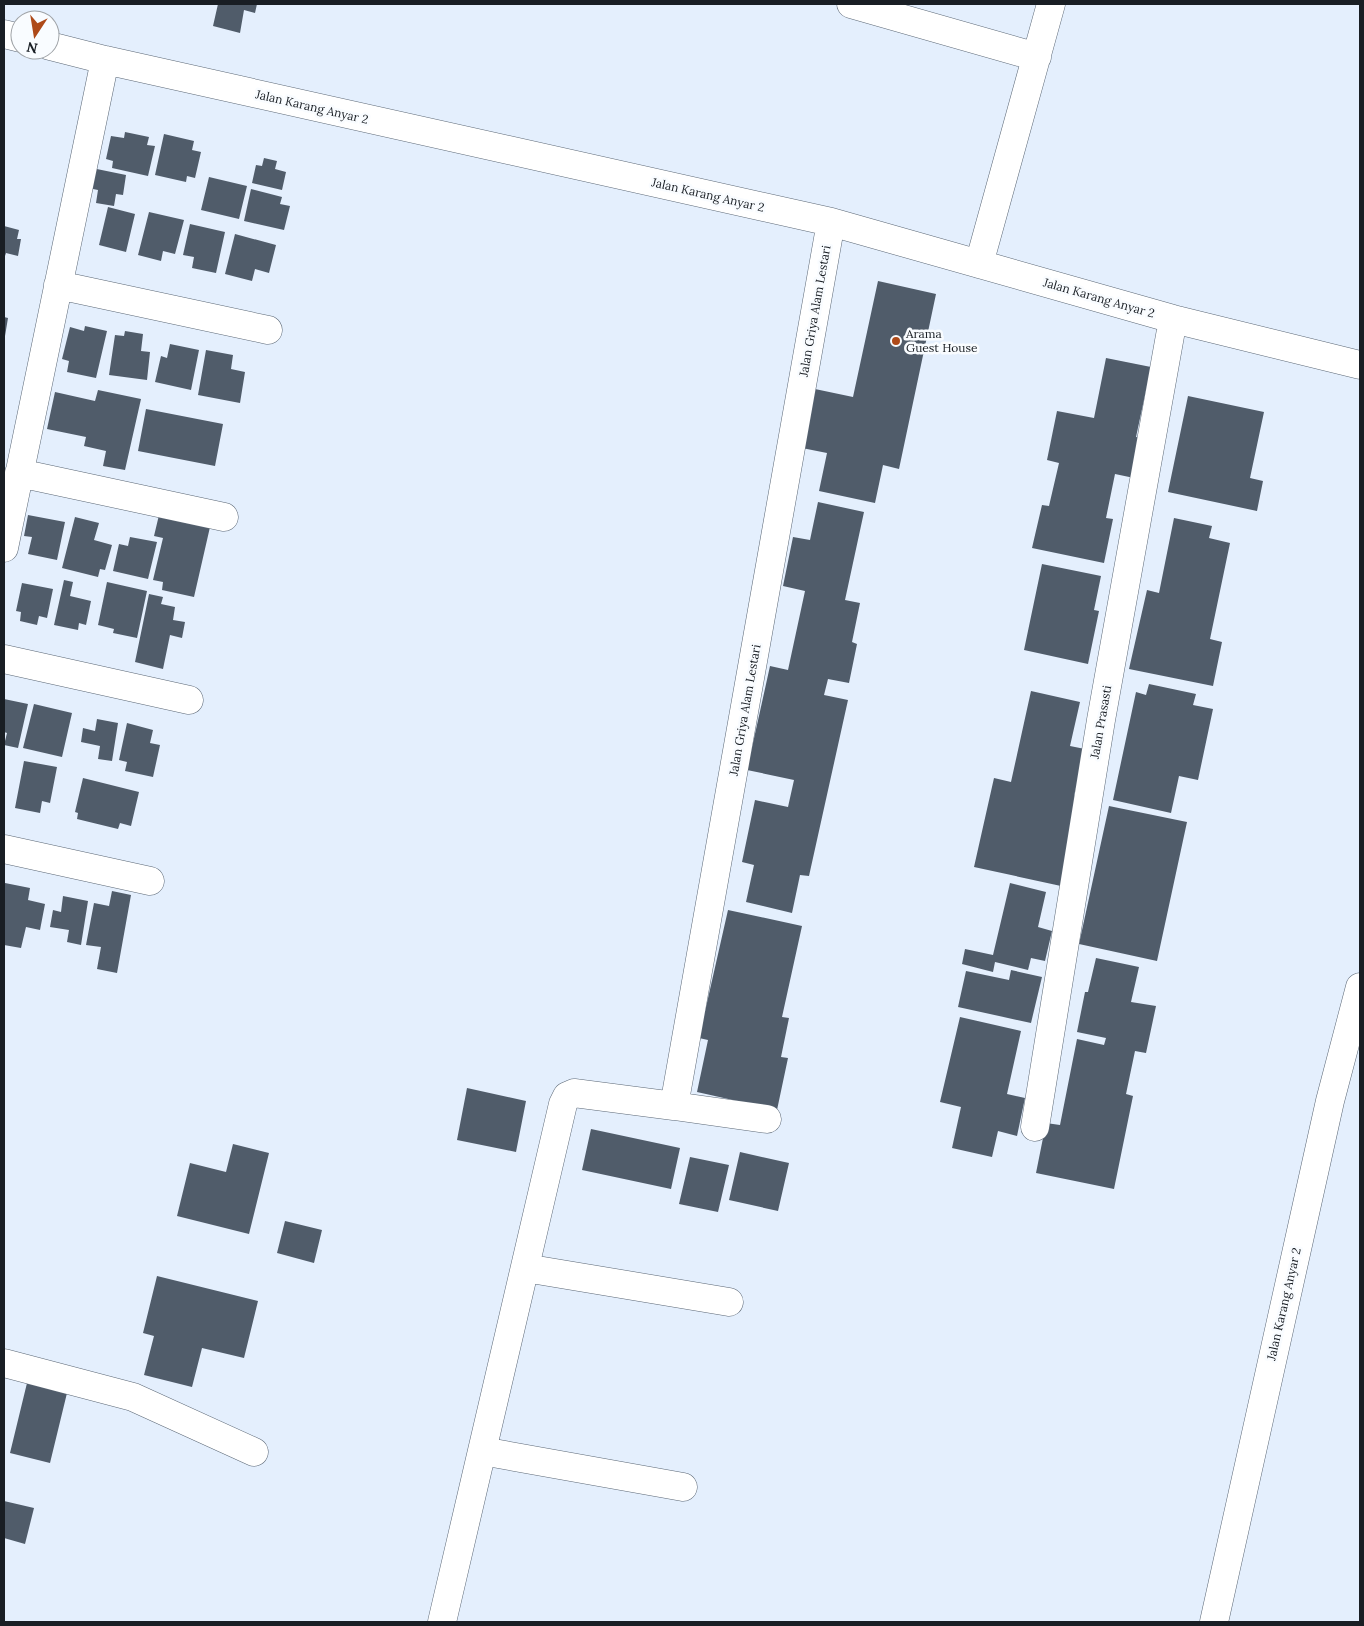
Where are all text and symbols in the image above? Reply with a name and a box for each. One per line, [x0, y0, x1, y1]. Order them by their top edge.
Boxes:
north arrow [10, 10, 60, 60]
text: N [25, 38, 39, 58]
street label: Jalan Karang Anyar 2 [253, 86, 370, 127]
street label: Jalan Karang Anyar 2 [649, 174, 766, 215]
street label: Jalan Griya Alam Lestari [795, 244, 833, 379]
street label: Jalan Karang Anyar 2 [1041, 274, 1157, 321]
place label: Arama Guest House [905, 326, 978, 355]
marker: Arama Guest House [890, 335, 902, 347]
street label: Jalan Griya Alam Lestari [725, 643, 763, 778]
street label: Jalan Prasasti [1086, 684, 1114, 761]
street label: Jalan Karang Anyar 2 [1263, 1246, 1304, 1363]

